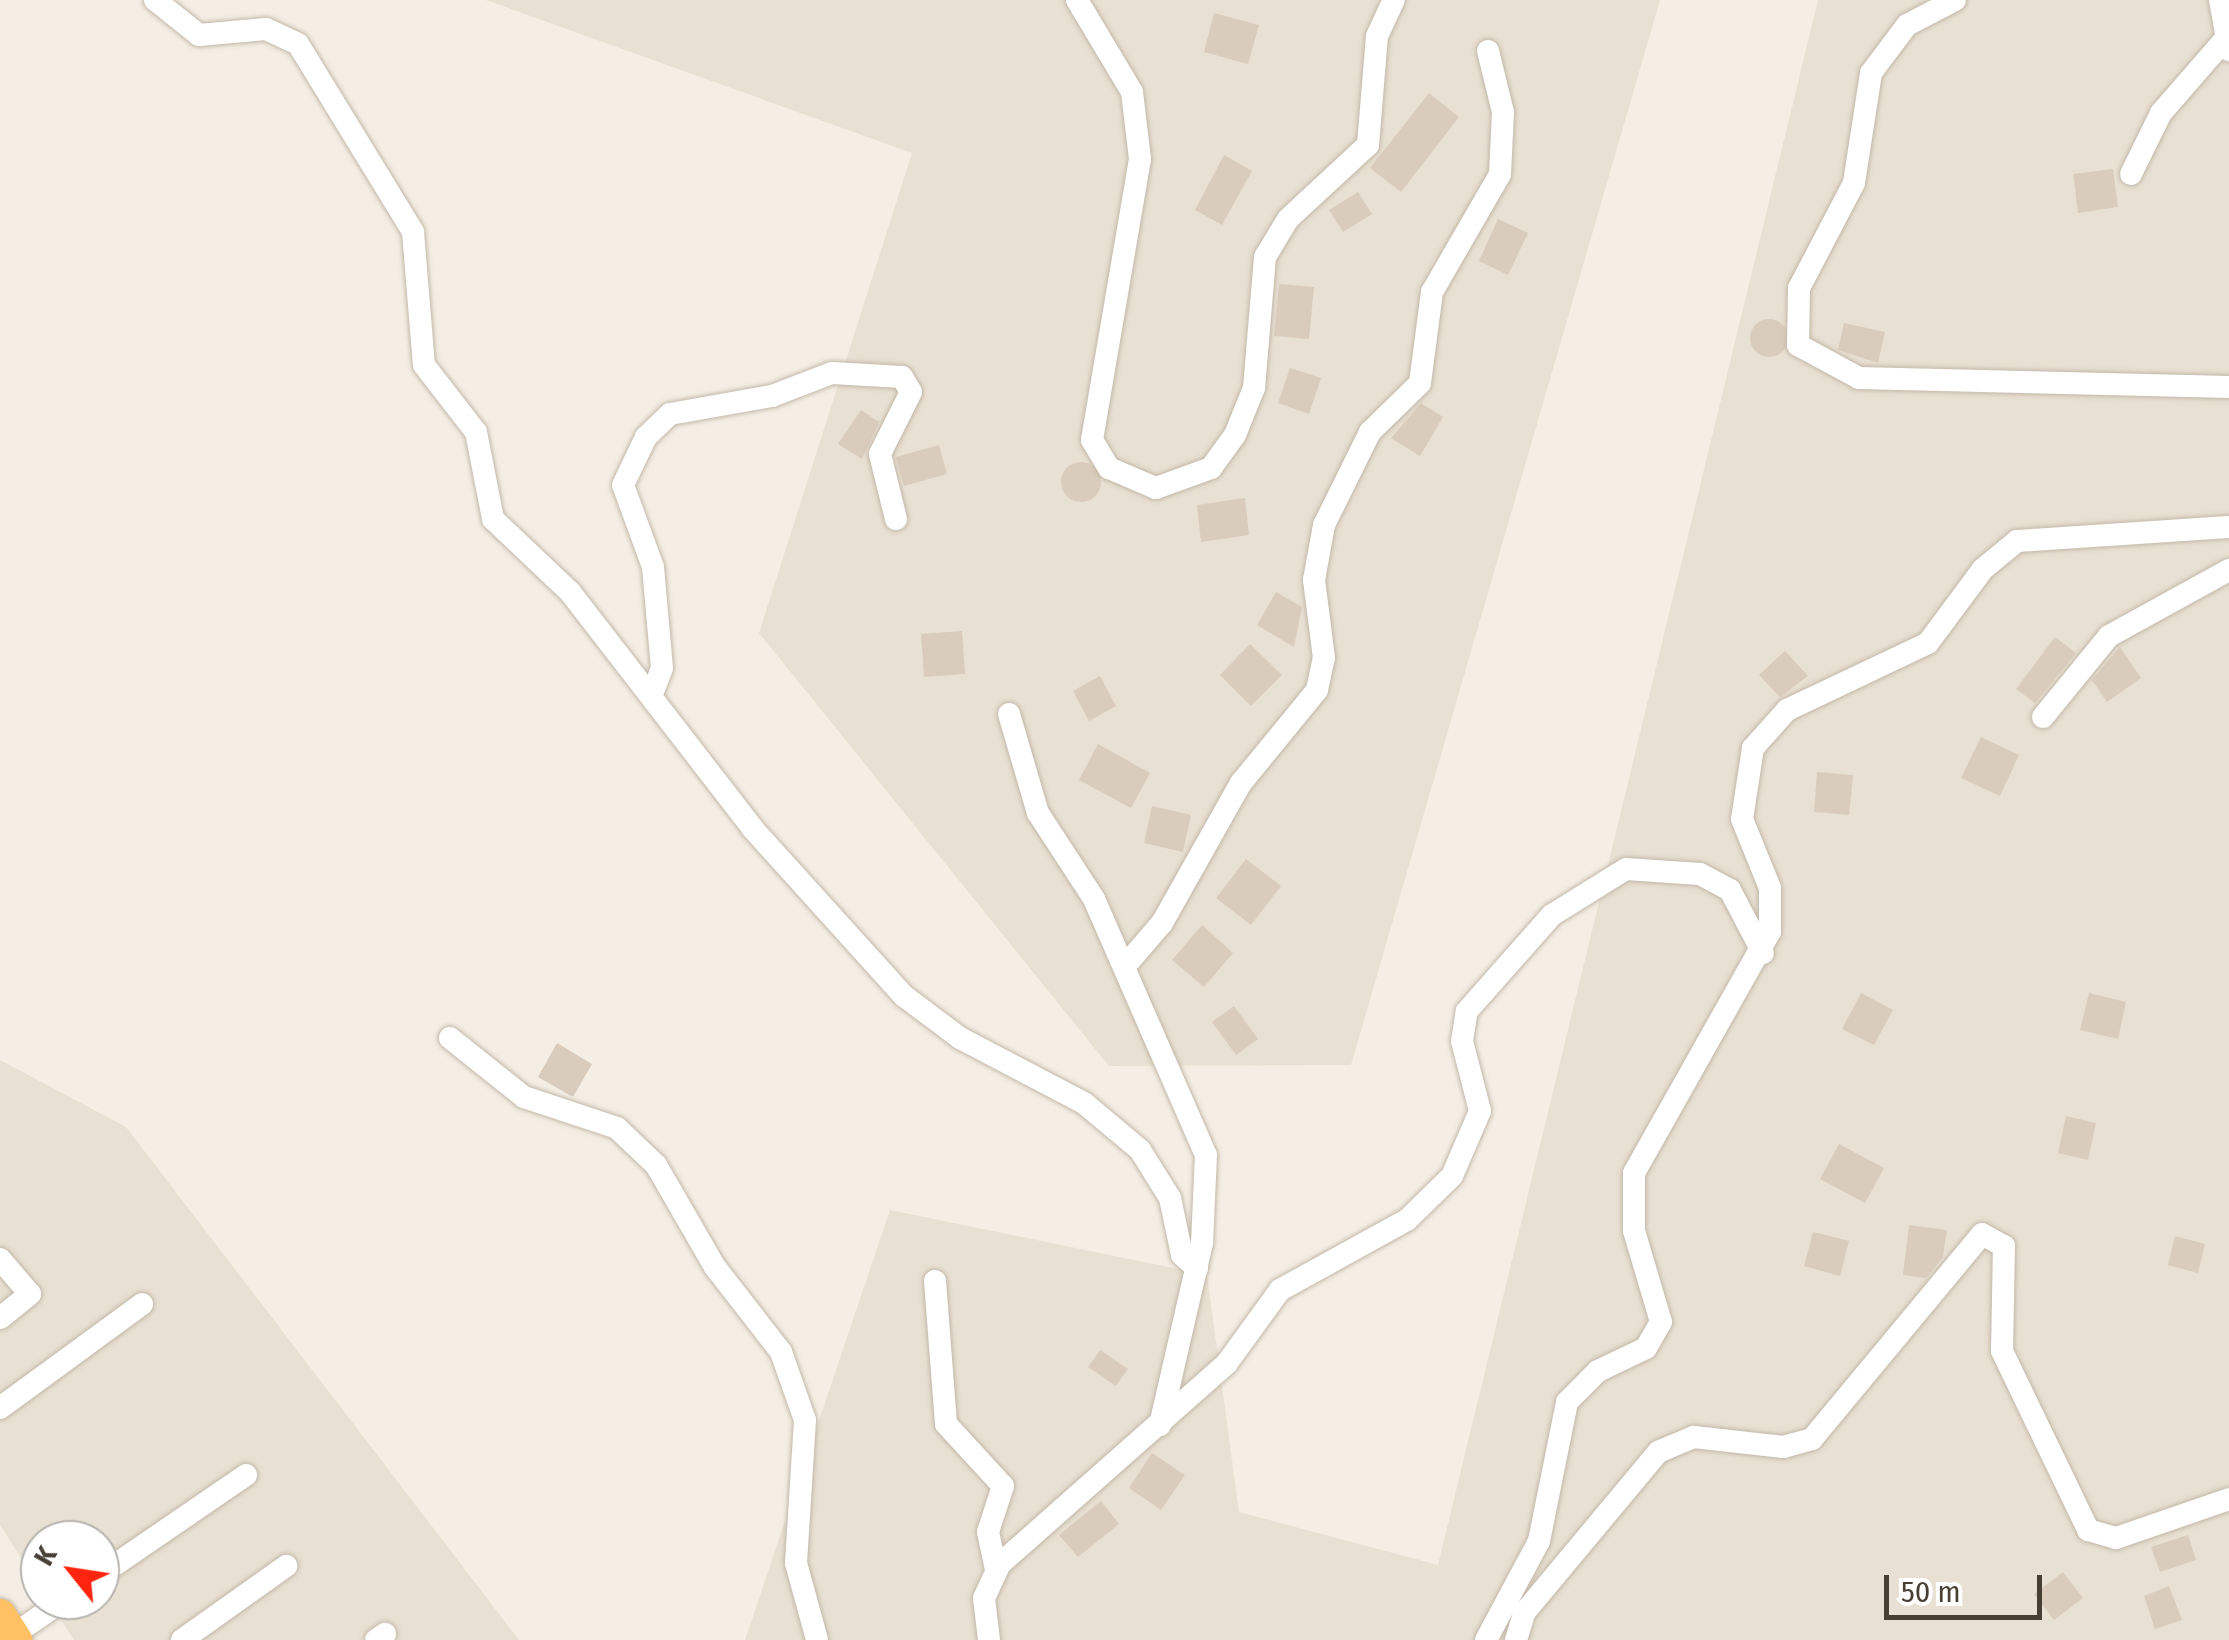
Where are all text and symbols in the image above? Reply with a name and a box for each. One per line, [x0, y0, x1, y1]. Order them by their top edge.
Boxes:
north arrow [20, 1520, 120, 1620]
text: K [27, 1540, 64, 1571]
scale bar [1889, 1555, 2046, 1617]
text: 50 m [1901, 1574, 1961, 1610]

